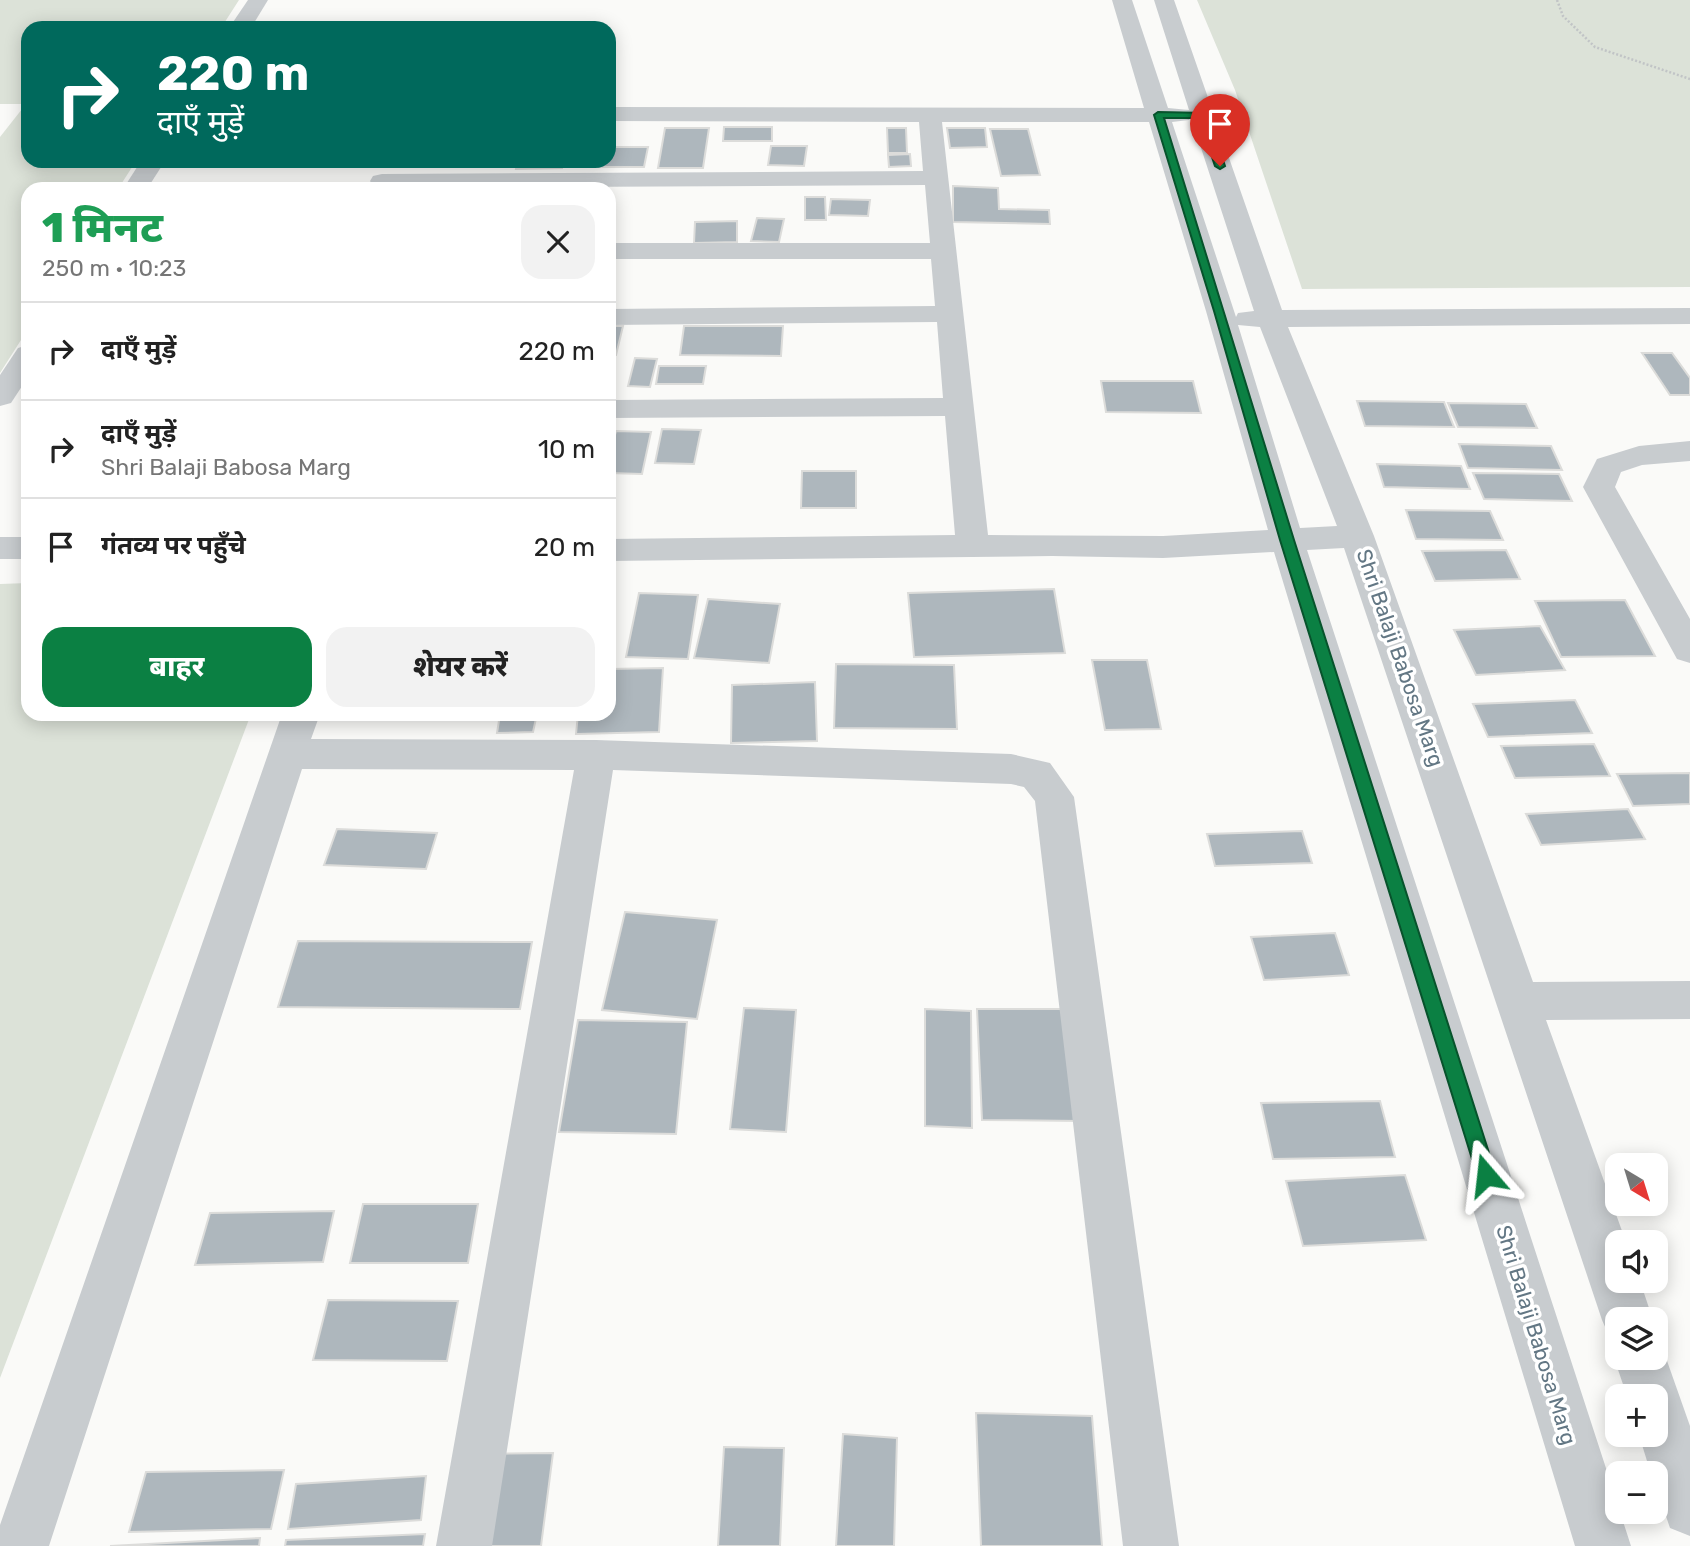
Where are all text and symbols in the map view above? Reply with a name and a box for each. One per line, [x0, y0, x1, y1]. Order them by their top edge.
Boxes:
text: 220 m [157, 44, 309, 102]
icon: right [42, 49, 133, 140]
pin [1190, 94, 1250, 166]
text: दाएँ मुड़ें [157, 103, 244, 141]
icon: arrive [1201, 105, 1239, 143]
text: 1 मिनट [42, 203, 163, 253]
button: close [521, 205, 595, 279]
text: 250 m · 10:23 [42, 254, 186, 282]
icon: right [42, 332, 80, 370]
text: दाएँ मुड़ें [101, 334, 176, 365]
text: 220 m [518, 336, 595, 367]
text: दाएँ मुड़ें [101, 418, 176, 449]
icon: right [42, 430, 80, 468]
text: 10 m [538, 434, 595, 465]
text: Shri Balaji Babosa Marg [101, 453, 351, 481]
icon: arrive [42, 528, 80, 566]
text: गंतव्य पर पहुँचे [101, 530, 246, 561]
text: 20 m [534, 532, 595, 563]
street label: Shri Balaji Babosa Marg [1351, 546, 1449, 770]
button: बाहर [42, 627, 312, 707]
button: शेयर करें [326, 627, 595, 707]
position arrow [1449, 1138, 1523, 1212]
north arrow [1605, 1153, 1668, 1216]
map controls [1605, 1153, 1668, 1524]
street label: Shri Balaji Babosa Marg [1491, 1222, 1582, 1448]
button: sound [1605, 1230, 1668, 1293]
button: layers [1605, 1307, 1668, 1370]
button: + [1605, 1384, 1668, 1447]
button: − [1605, 1461, 1668, 1524]

